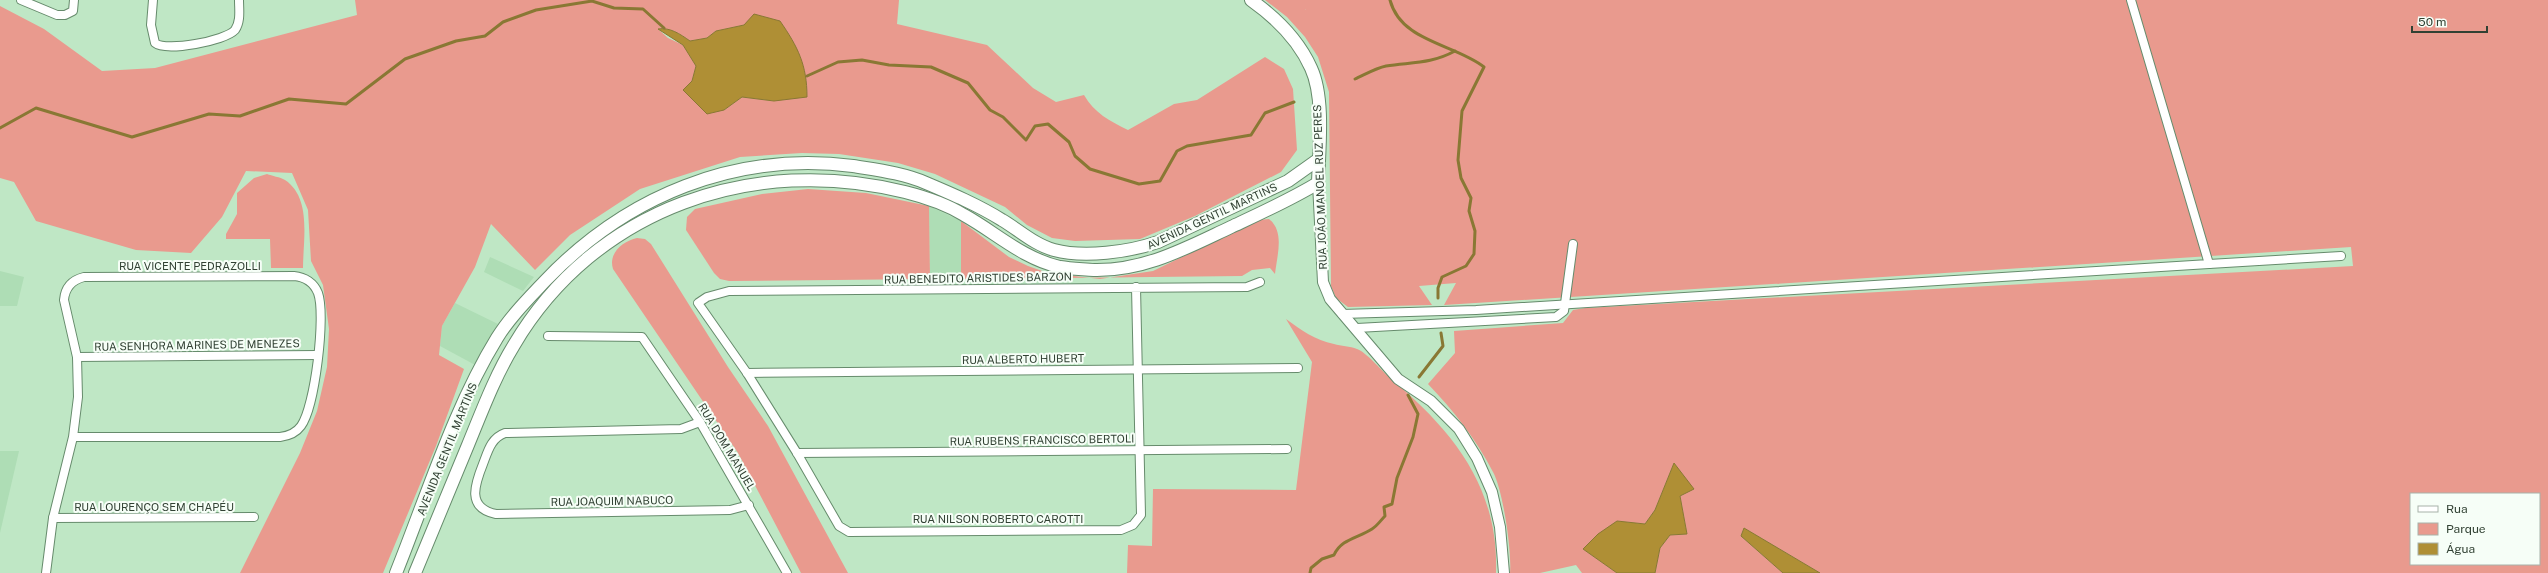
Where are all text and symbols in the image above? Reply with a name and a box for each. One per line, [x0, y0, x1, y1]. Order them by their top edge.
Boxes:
scale bar [2412, 8, 2487, 34]
text: 50 m [2418, 15, 2446, 29]
street label: RUA JOÃO MANOEL RUZ PERES [1311, 104, 1329, 270]
street label: AVENIDA GENTIL MARTINS [1145, 181, 1279, 251]
street label: RUA VICENTE PEDRAZOLLI [119, 260, 261, 272]
street label: RUA BENEDITO ARISTIDES BARZON [884, 270, 1072, 286]
street label: RUA SENHORA MARINES DE MENEZES [94, 337, 300, 353]
street label: RUA ALBERTO HUBERT [962, 352, 1085, 366]
street label: AVENIDA GENTIL MARTINS [415, 381, 479, 517]
street label: RUA DOM MANUEL [696, 401, 758, 493]
street label: RUA RUBENS FRANCISCO BERTOLI [950, 432, 1134, 448]
legend [2410, 493, 2540, 565]
street label: RUA JOAQUIM NABUCO [551, 494, 673, 508]
street label: RUA LOURENÇO SEM CHAPÉU [74, 500, 234, 514]
text: Rua [2446, 502, 2468, 516]
street label: RUA NILSON ROBERTO CAROTTI [913, 513, 1083, 525]
text: Parque [2446, 522, 2486, 536]
text: Água [2446, 542, 2475, 556]

